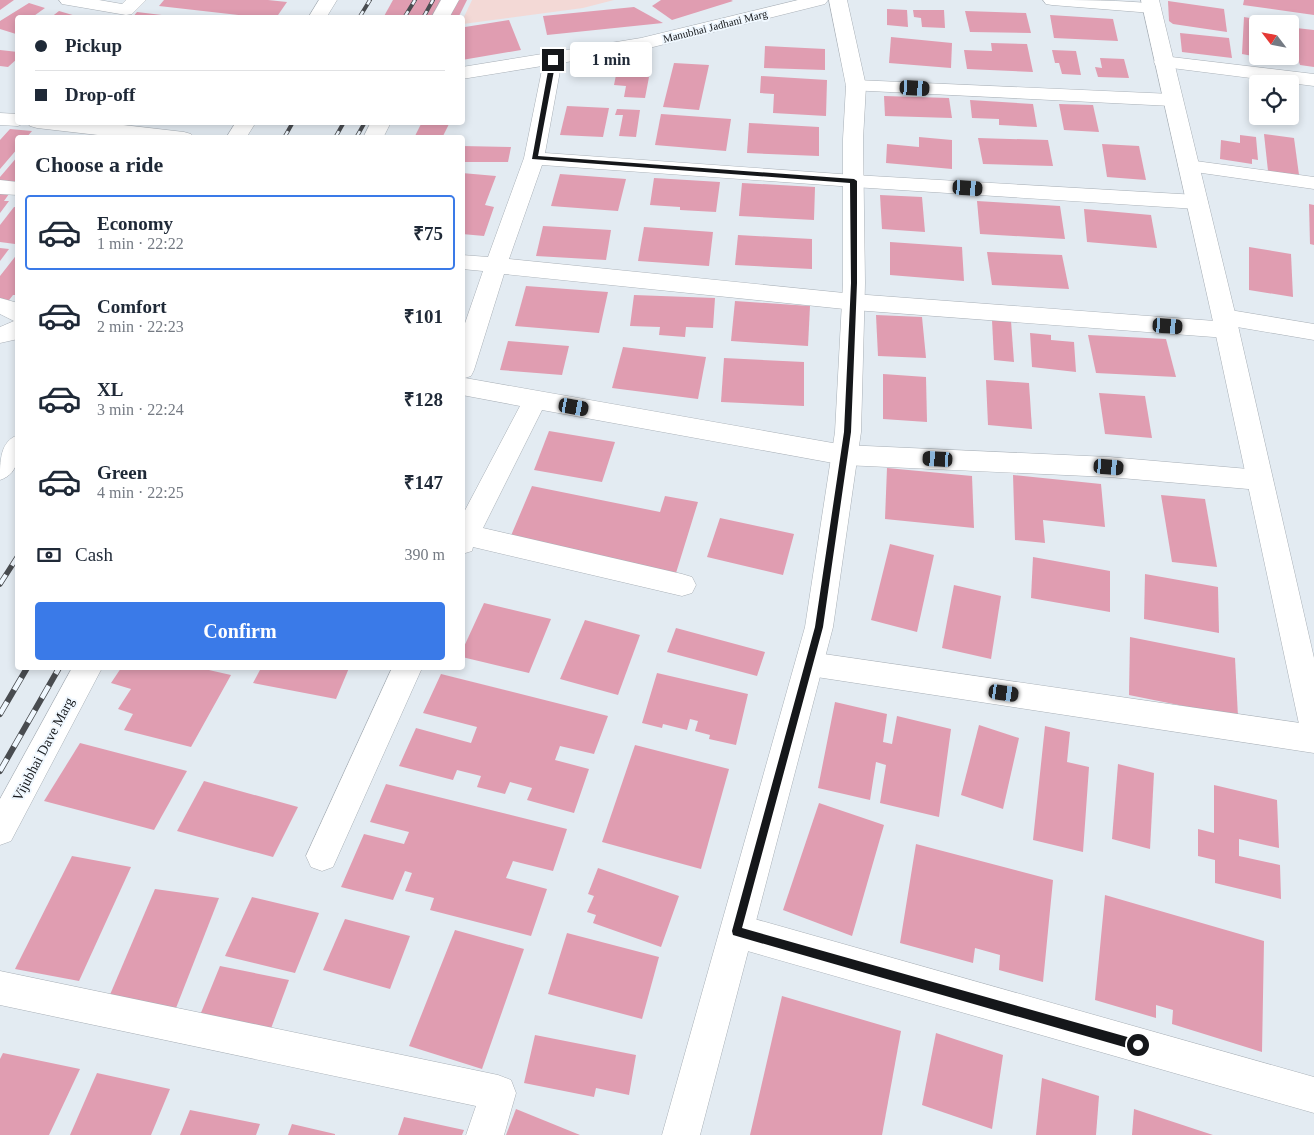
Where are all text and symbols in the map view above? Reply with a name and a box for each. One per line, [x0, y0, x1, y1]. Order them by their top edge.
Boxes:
street label: Manubhai Jadhani Marg [661, 7, 769, 45]
north arrow [1249, 15, 1299, 65]
map controls [1249, 15, 1299, 125]
text: Pickup [65, 35, 122, 56]
callout: 1 min [570, 42, 653, 78]
route end [542, 49, 564, 71]
text: 1 min [592, 51, 630, 68]
button: locate [1249, 75, 1299, 125]
car [899, 80, 930, 96]
text: Drop-off [65, 84, 135, 105]
text: Choose a ride [35, 152, 163, 177]
car [952, 179, 983, 197]
icon: car [37, 210, 82, 255]
text: Economy [97, 213, 173, 234]
text: ₹75 [413, 223, 443, 244]
text: 1 min · 22:22 [97, 235, 184, 252]
icon: car [37, 293, 82, 338]
text: Comfort [97, 296, 167, 317]
text: ₹101 [404, 306, 443, 327]
car [1152, 317, 1183, 335]
text: 2 min · 22:23 [97, 318, 184, 335]
icon: car [37, 376, 82, 421]
text: XL [97, 379, 123, 400]
text: ₹128 [404, 389, 443, 410]
car [557, 397, 590, 417]
text: 3 min · 22:24 [97, 401, 184, 418]
car [922, 451, 953, 467]
car [1093, 458, 1124, 476]
icon: car [37, 459, 82, 504]
text: Green [97, 462, 147, 483]
text: ₹147 [404, 472, 443, 493]
text: 4 min · 22:25 [97, 484, 184, 501]
icon: cash [35, 541, 63, 569]
text: Cash [75, 544, 113, 565]
text: 390 m [405, 546, 445, 563]
button: Confirm [35, 602, 445, 660]
car [988, 683, 1019, 703]
street label: Vijubhai Dave Marg [10, 695, 77, 803]
route start [1127, 1034, 1149, 1056]

